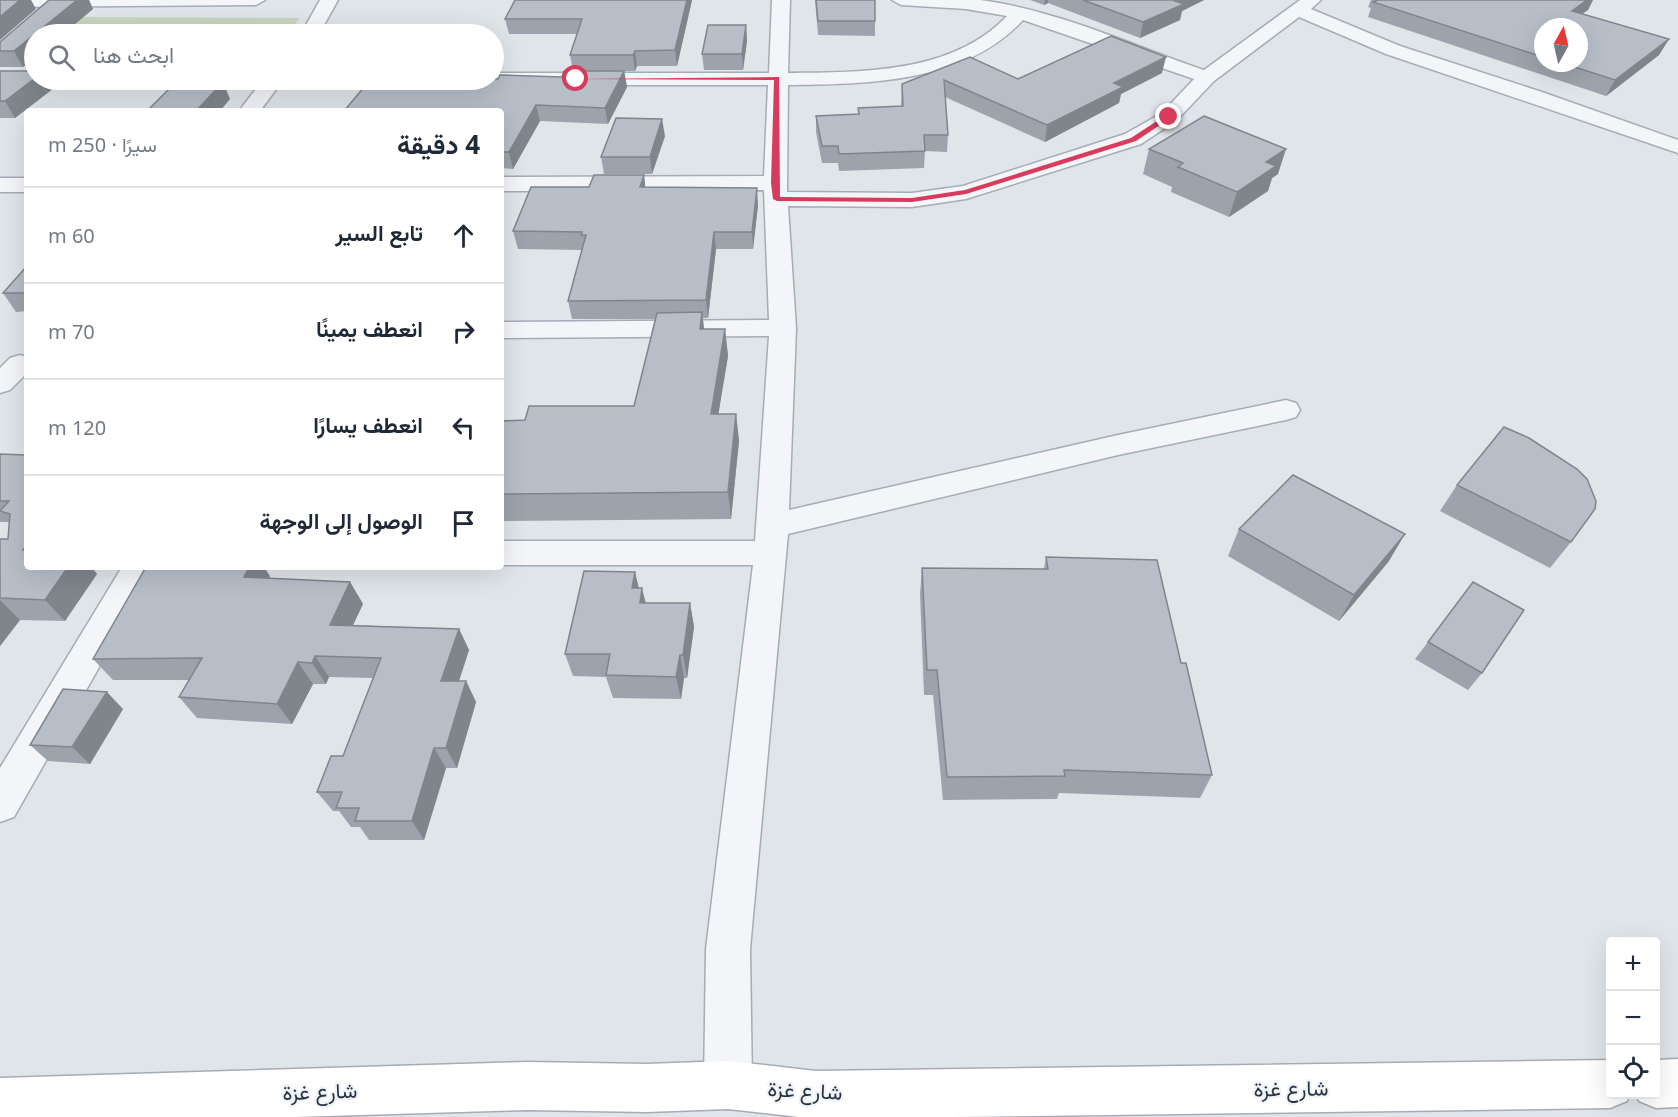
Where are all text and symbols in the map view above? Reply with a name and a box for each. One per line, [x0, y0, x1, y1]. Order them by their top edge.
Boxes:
north arrow [1534, 18, 1588, 72]
search box [24, 24, 504, 90]
text: ابحث هنا [93, 39, 174, 69]
icon: search [45, 41, 78, 74]
route start [562, 65, 588, 91]
route end [1155, 103, 1181, 129]
text: 4 دقيقة [397, 126, 480, 162]
text: سيرًا · 250 m [48, 131, 157, 158]
text: تابع السير [335, 217, 423, 247]
icon: ahead [447, 219, 480, 252]
text: 60 m [48, 222, 95, 249]
text: انعطف يمينًا [316, 313, 423, 343]
icon: right [447, 315, 480, 348]
text: 70 m [48, 318, 95, 345]
text: انعطف يسارًا [313, 409, 423, 439]
icon: left [447, 411, 480, 444]
text: 120 m [48, 414, 106, 441]
text: الوصول إلى الوجهة [259, 505, 423, 535]
icon: arrive [447, 507, 480, 540]
map controls [1606, 937, 1660, 1099]
button: + [1606, 937, 1660, 991]
button: − [1606, 991, 1660, 1045]
button: locate [1606, 1045, 1660, 1099]
street label: شارع غزة [1253, 1073, 1329, 1104]
street label: شارع غزة [767, 1074, 843, 1107]
street label: شارع غزة [282, 1076, 358, 1107]

